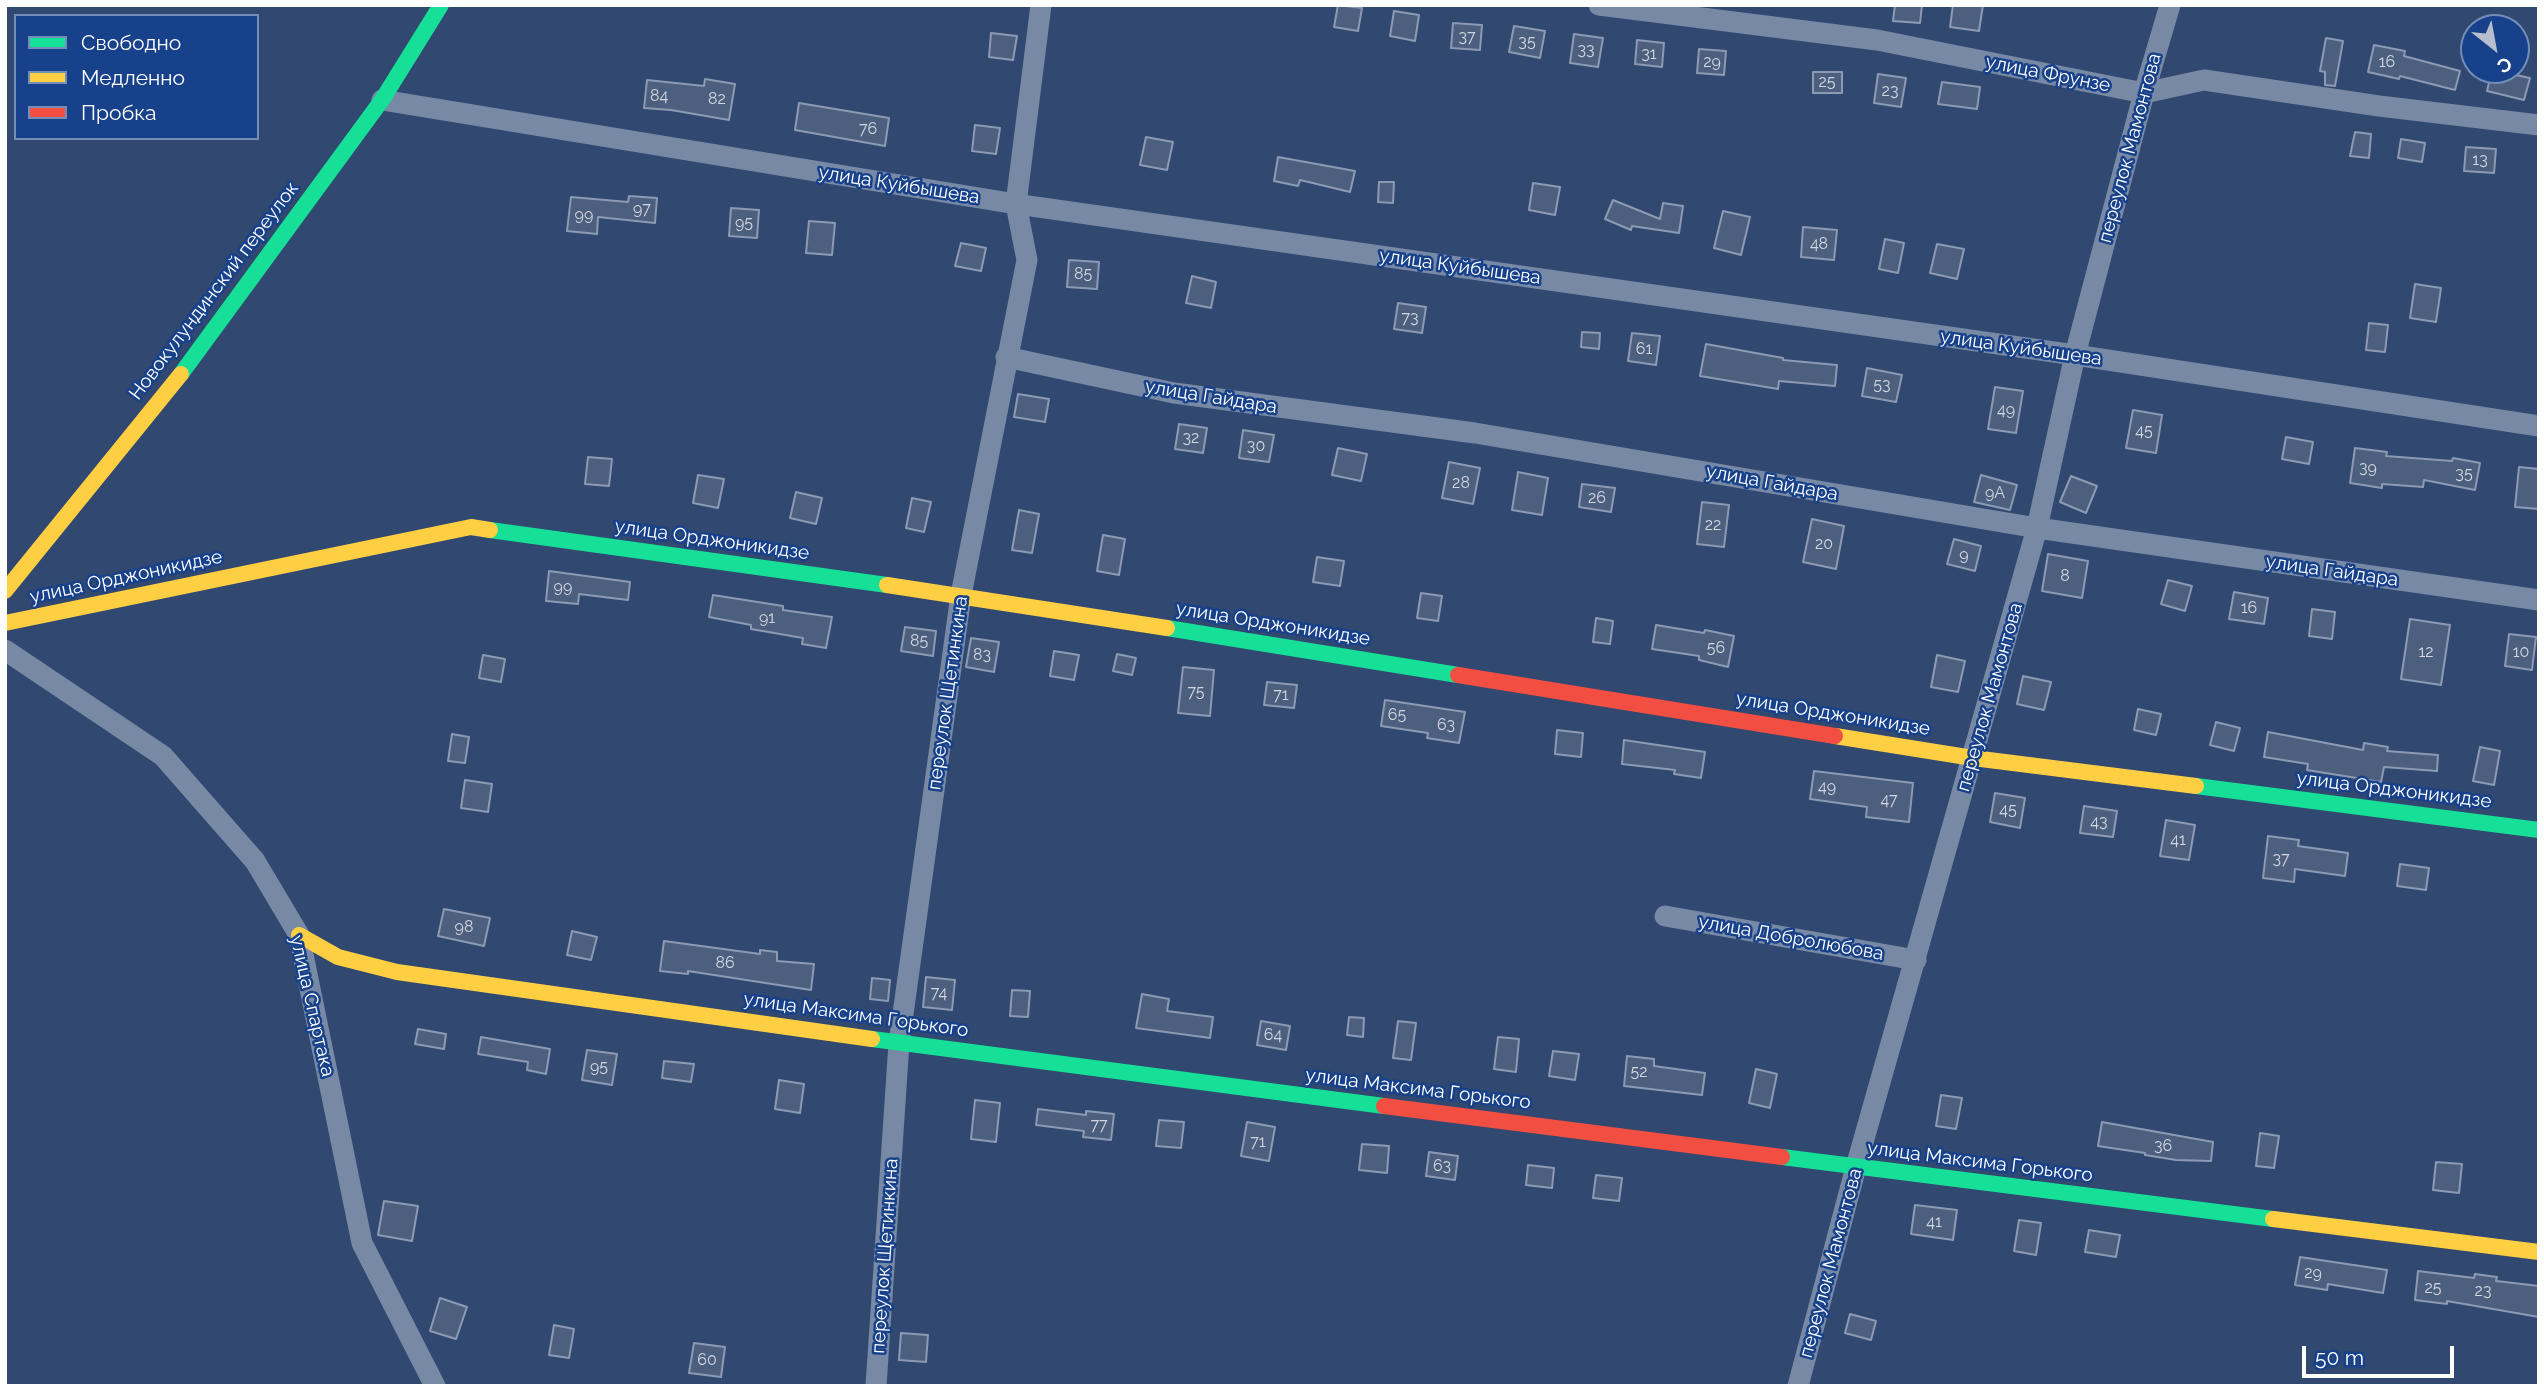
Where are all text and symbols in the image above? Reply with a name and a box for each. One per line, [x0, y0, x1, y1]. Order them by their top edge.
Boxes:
legend [14, 14, 259, 140]
north arrow [2460, 14, 2530, 84]
house number: 37 [1458, 27, 1476, 47]
text: Свободно [81, 30, 181, 55]
house number: 35 [1518, 32, 1536, 52]
house number: 33 [1577, 40, 1595, 60]
house number: 31 [1641, 44, 1657, 64]
street label: улица Фрунзе [1984, 51, 2112, 97]
street label: переулок Мамонтова [2094, 51, 2166, 245]
house number: 29 [1703, 52, 1721, 72]
house number: 16 [2379, 52, 2395, 72]
text: С [2494, 52, 2516, 78]
text: Медленно [81, 65, 185, 90]
house number: 25 [1818, 72, 1836, 92]
house number: 23 [1882, 81, 1898, 101]
house number: 84 [650, 86, 668, 106]
house number: 82 [708, 89, 726, 109]
text: Пробка [81, 100, 157, 125]
house number: 76 [859, 119, 877, 139]
house number: 13 [2472, 150, 2488, 170]
street label: улица Куйбышева [817, 161, 981, 209]
street label: Новокулундинский переулок [125, 178, 303, 404]
house number: 97 [633, 199, 651, 219]
house number: 99 [575, 205, 593, 225]
house number: 95 [735, 213, 753, 233]
house number: 48 [1810, 234, 1828, 254]
street label: улица Куйбышева [1378, 244, 1542, 290]
house number: 85 [1074, 264, 1092, 284]
house number: 73 [1401, 308, 1419, 328]
street label: улица Куйбышева [1939, 325, 2103, 371]
house number: 61 [1636, 339, 1652, 359]
street label: улица Гайдара [1143, 375, 1279, 419]
house number: 53 [1873, 375, 1891, 395]
house number: 49 [1997, 400, 2015, 420]
house number: 45 [2135, 421, 2153, 441]
house number: 32 [1183, 428, 1199, 448]
house number: 30 [1247, 436, 1265, 456]
house number: 39 [2359, 458, 2377, 478]
street label: улица Гайдара [1704, 460, 1840, 506]
house number: 35 [2455, 464, 2473, 484]
house number: 28 [1452, 473, 1470, 493]
house number: 9А [1985, 483, 2005, 503]
house number: 26 [1588, 488, 1606, 508]
street label: улица Орджоникидзе [613, 515, 811, 565]
house number: 22 [1705, 515, 1721, 535]
house number: 20 [1815, 534, 1833, 554]
street label: улица Орджоникидзе [28, 545, 224, 609]
house number: 9 [1959, 545, 1969, 565]
street label: улица Гайдара [2264, 550, 2400, 592]
house number: 8 [2060, 566, 2070, 586]
house number: 99 [554, 577, 572, 597]
street label: переулок Щетинкина [923, 595, 973, 791]
street label: улица Орджоникидзе [1174, 597, 1372, 651]
house number: 16 [2241, 598, 2257, 618]
street label: переулок Мамонтова [1952, 600, 2028, 794]
house number: 91 [759, 608, 775, 628]
house number: 85 [910, 631, 928, 651]
house number: 56 [1707, 638, 1725, 658]
house number: 12 [2418, 642, 2434, 662]
house number: 10 [2513, 642, 2529, 662]
house number: 83 [973, 645, 991, 665]
house number: 75 [1187, 682, 1205, 702]
house number: 71 [1273, 685, 1289, 705]
street label: улица Орджоникидзе [1734, 687, 1932, 741]
house number: 65 [1388, 705, 1406, 725]
house number: 63 [1437, 715, 1455, 735]
street label: улица Орджоникидзе [2295, 767, 2493, 813]
house number: 49 [1818, 777, 1836, 797]
house number: 47 [1880, 790, 1898, 810]
house number: 45 [1999, 800, 2017, 820]
house number: 43 [2090, 812, 2108, 832]
house number: 41 [2170, 830, 2186, 850]
house number: 37 [2272, 849, 2290, 869]
street label: улица Добролюбова [1697, 910, 1885, 966]
house number: 98 [455, 917, 473, 937]
street label: улица Спартака [285, 933, 339, 1079]
house number: 86 [715, 953, 735, 973]
house number: 74 [931, 983, 947, 1003]
street label: улица Максима Горького [742, 988, 970, 1042]
house number: 64 [1264, 1025, 1282, 1045]
house number: 95 [590, 1057, 608, 1077]
house number: 52 [1630, 1062, 1648, 1082]
street label: улица Максима Горького [1304, 1064, 1532, 1114]
house number: 77 [1090, 1115, 1108, 1135]
house number: 71 [1250, 1132, 1266, 1152]
house number: 36 [2154, 1136, 2172, 1156]
street label: улица Максима Горького [1866, 1137, 2094, 1187]
house number: 63 [1433, 1156, 1451, 1176]
street label: переулок Щетинкина [867, 1158, 903, 1354]
street label: переулок Мамонтова [1795, 1166, 1867, 1360]
house number: 41 [1926, 1212, 1942, 1232]
house number: 29 [2304, 1263, 2322, 1283]
house number: 25 [2424, 1278, 2442, 1298]
house number: 23 [2475, 1281, 2491, 1301]
scale bar [2306, 1332, 2458, 1376]
text: 50 m [2315, 1345, 2364, 1370]
house number: 60 [697, 1350, 717, 1370]

